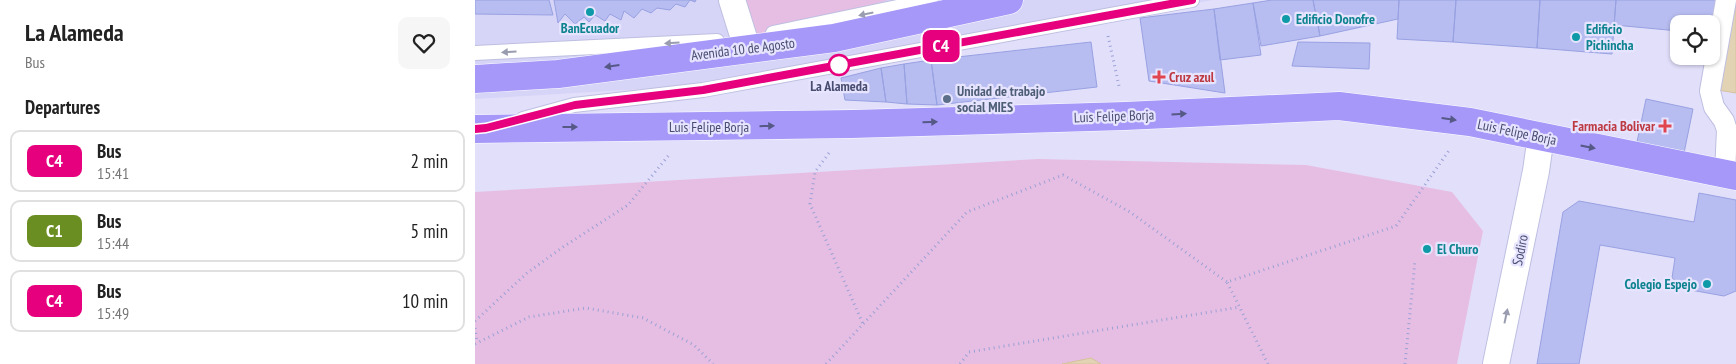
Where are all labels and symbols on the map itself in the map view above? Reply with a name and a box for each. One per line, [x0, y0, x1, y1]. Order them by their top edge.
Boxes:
marker: BanEcuador [584, 6, 596, 18]
one-way arrow [859, 10, 874, 18]
place label: Edificio Donofre [1296, 10, 1375, 28]
marker: Edificio Donofre [1280, 13, 1292, 25]
place label: BanEcuador [561, 19, 620, 37]
place label: Edificio Pichincha [1586, 20, 1634, 54]
line badge: C4 [919, 30, 963, 62]
marker: Edificio Pichincha [1570, 31, 1582, 43]
street label: Avenida 10 de Agosto [690, 34, 796, 64]
one-way arrow [663, 40, 679, 48]
one-way arrow [501, 48, 517, 56]
marker: La Alameda [828, 54, 850, 76]
one-way arrow [603, 62, 619, 70]
place label: Cruz azul [1169, 68, 1215, 86]
marker: Cruz azul [1153, 71, 1165, 83]
place label: La Alameda [810, 77, 868, 95]
place label: Unidad de trabajo social MIES [957, 82, 1045, 116]
marker: Unidad de trabajo social MIES [941, 93, 953, 105]
street label: Luis Felipe Borja [1074, 106, 1154, 126]
one-way arrow [1172, 109, 1188, 117]
street label: Luis Felipe Borja [1476, 115, 1558, 149]
one-way arrow [1442, 116, 1458, 124]
place label: Farmacia Bolivar [1572, 117, 1656, 135]
street label: Luis Felipe Borja [669, 118, 749, 136]
one-way arrow [922, 118, 938, 126]
marker: Farmacia Bolivar [1659, 120, 1671, 132]
one-way arrow [759, 122, 775, 130]
one-way arrow [562, 123, 578, 131]
one-way arrow [1581, 143, 1597, 151]
street label: Sodiro [1508, 233, 1532, 267]
place label: El Churo [1437, 240, 1478, 258]
marker: El Churo [1421, 243, 1433, 255]
place label: Colegio Espejo [1624, 275, 1697, 293]
marker: Colegio Espejo [1701, 278, 1713, 290]
one-way arrow [1502, 309, 1510, 324]

